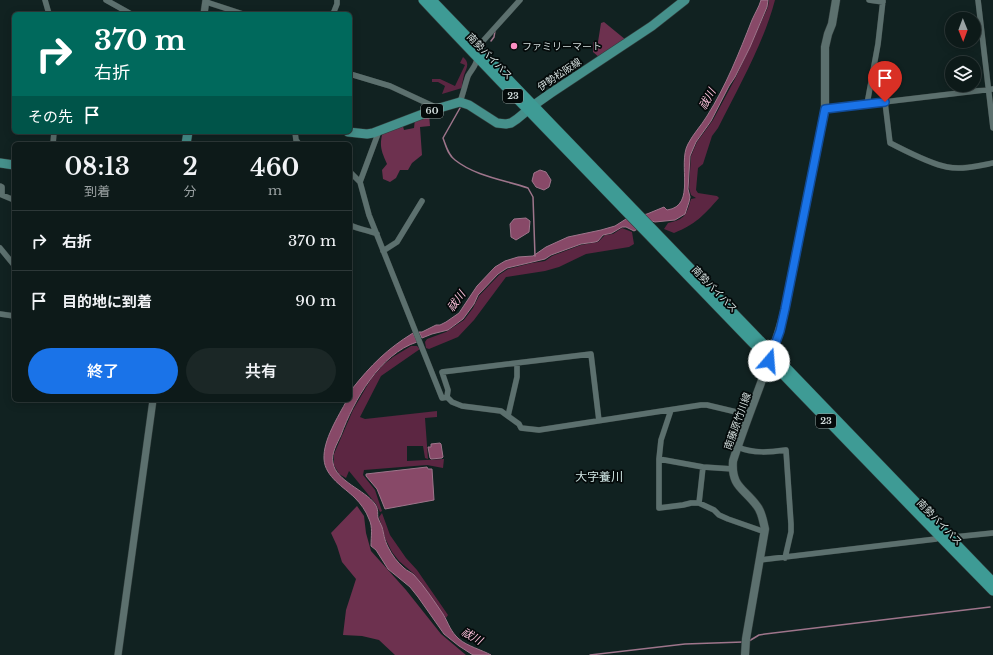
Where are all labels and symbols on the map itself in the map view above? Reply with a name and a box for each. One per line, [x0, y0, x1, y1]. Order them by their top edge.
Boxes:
north arrow [945, 12, 981, 48]
street label: 南勢バイパス [464, 30, 515, 82]
place label: ファミリーマート [522, 40, 602, 53]
marker: ファミリーマート [509, 41, 519, 51]
street label: 伊勢松阪線 [535, 55, 584, 94]
pin [868, 61, 902, 102]
water label: 祓川 [696, 85, 719, 112]
road number: 23 [503, 89, 523, 103]
road number: 60 [421, 104, 443, 118]
street label: 南勢バイパス [689, 263, 740, 315]
water label: 祓川 [444, 287, 469, 314]
position arrow [748, 340, 790, 382]
street label: 南藤原竹川線 [721, 391, 754, 452]
road number: 23 [816, 414, 836, 428]
district label: 大字養川 [575, 469, 623, 484]
street label: 南勢バイパス [914, 496, 965, 548]
water label: 祓川 [459, 625, 486, 648]

